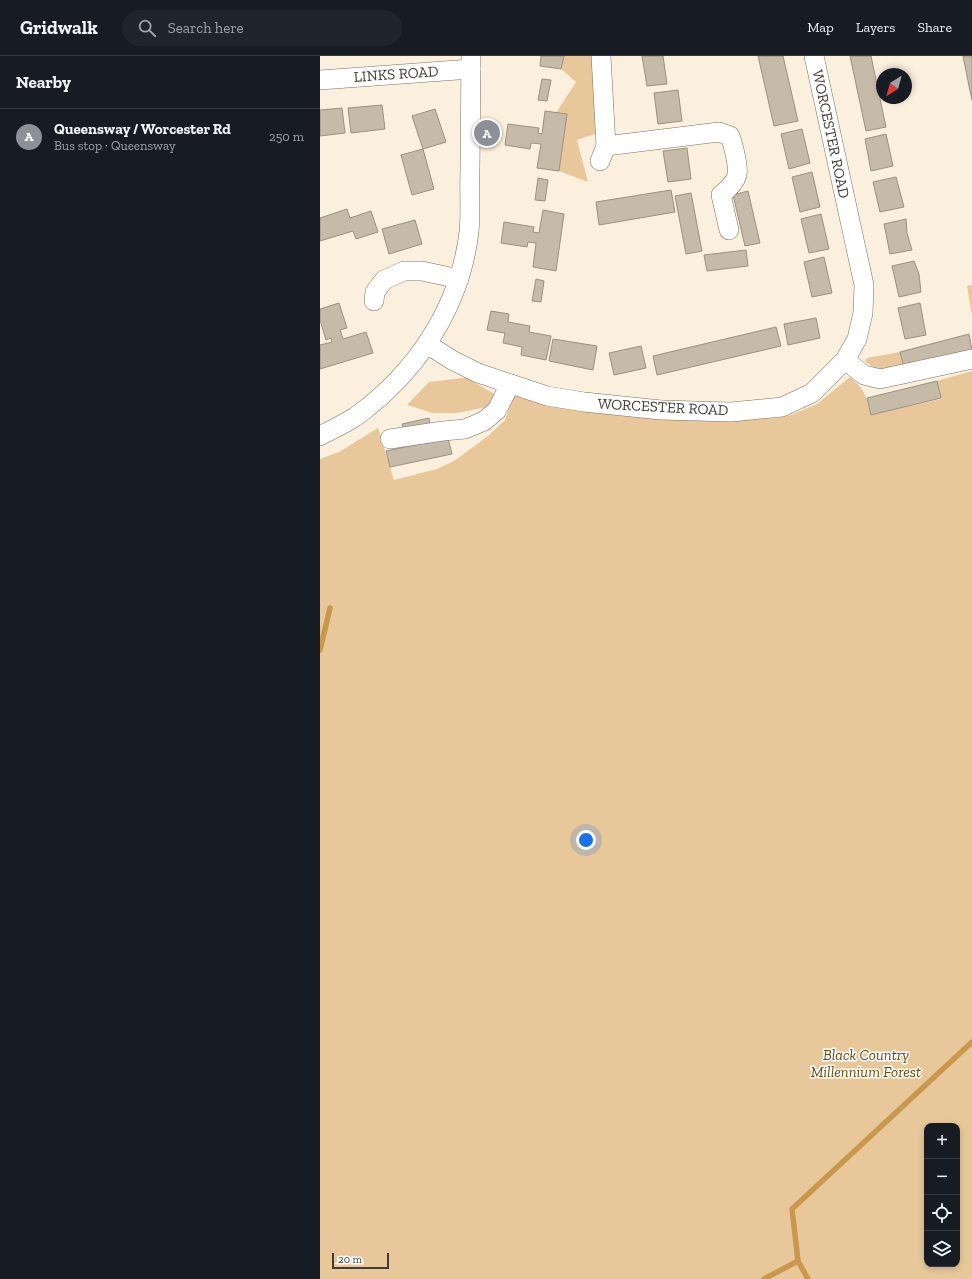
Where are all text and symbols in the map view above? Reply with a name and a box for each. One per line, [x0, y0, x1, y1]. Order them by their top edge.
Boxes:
search box [122, 10, 402, 46]
text: Gridwalk [20, 16, 98, 39]
icon: search [136, 17, 158, 39]
text: Search here [168, 19, 244, 37]
text: Map [807, 19, 834, 36]
text: Layers [856, 19, 895, 36]
text: Share [917, 19, 952, 36]
street label: LINKS ROAD [353, 62, 439, 86]
street label: WORCESTER ROAD [809, 68, 853, 200]
north arrow [876, 68, 912, 104]
text: Nearby [16, 72, 71, 92]
pin: A [474, 118, 500, 148]
text: Queensway / Worcester Rd [54, 120, 231, 138]
text: A [25, 129, 33, 144]
text: 250 m [269, 129, 304, 144]
text: Bus stop · Queensway [54, 138, 176, 153]
street label: WORCESTER ROAD [597, 395, 729, 419]
your location [576, 830, 596, 850]
park label: Black Country Millennium Forest [811, 1046, 921, 1081]
map controls [924, 1123, 960, 1267]
button: + [924, 1123, 960, 1159]
button: − [924, 1159, 960, 1195]
button: locate [924, 1195, 960, 1231]
button: layers [924, 1231, 960, 1267]
scale bar [332, 1251, 389, 1270]
text: 20 m [338, 1253, 362, 1266]

